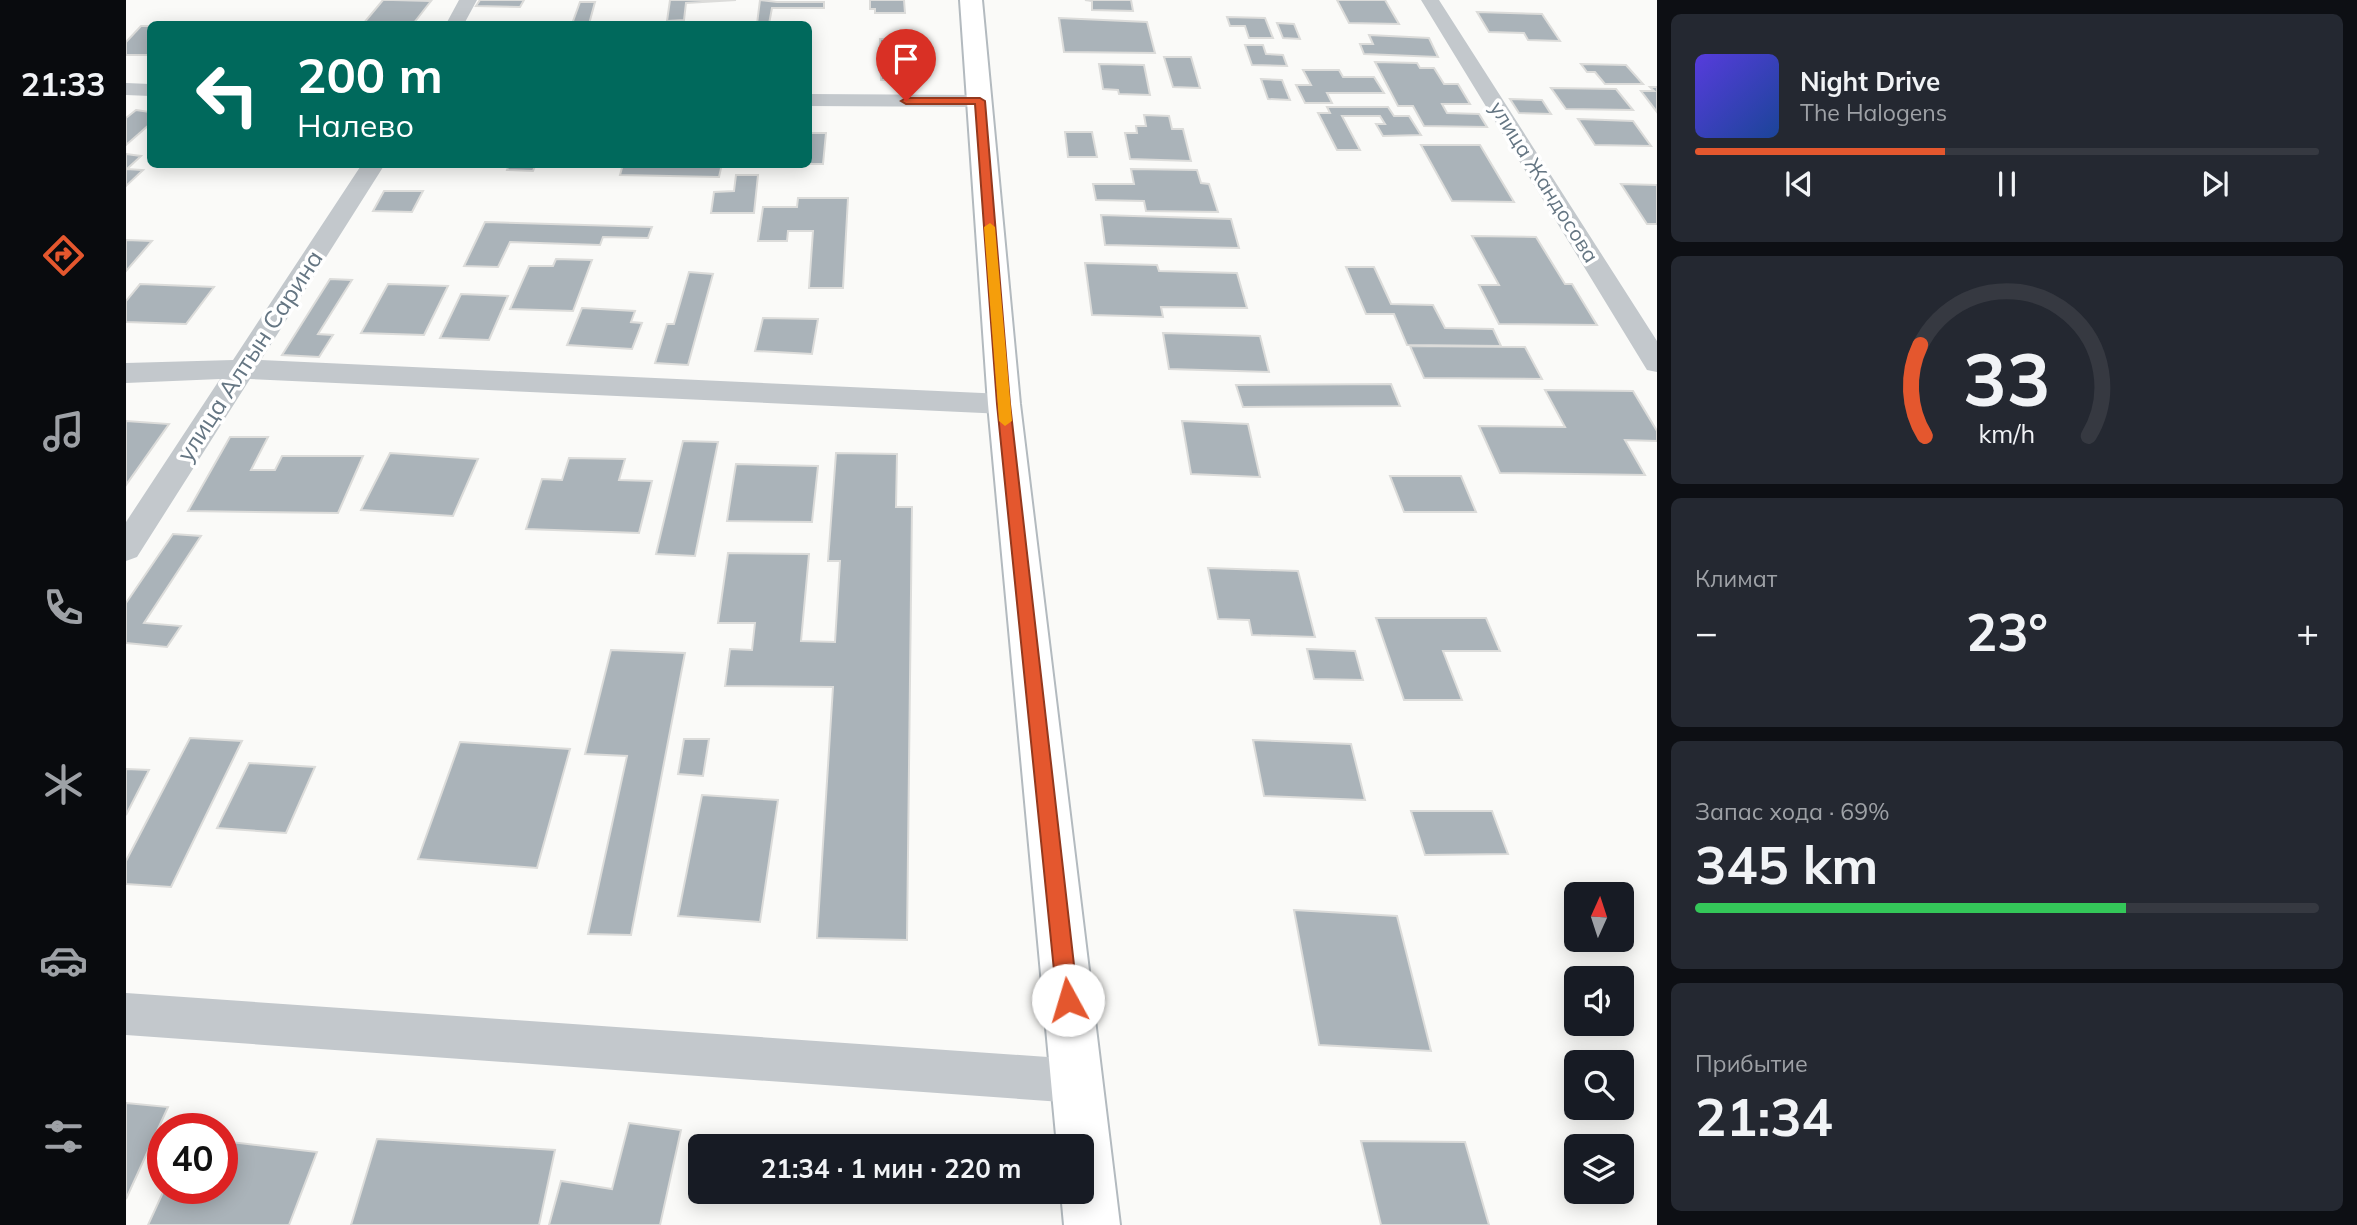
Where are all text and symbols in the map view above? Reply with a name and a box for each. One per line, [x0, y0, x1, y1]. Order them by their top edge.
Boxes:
pin [876, 29, 936, 101]
icon: arrive [887, 40, 925, 78]
text: 200 m [297, 44, 443, 105]
icon: left [182, 49, 273, 140]
text: 21:33 [21, 64, 105, 104]
text: Night Drive [1800, 65, 1940, 98]
street label: улица Жандосова [1485, 96, 1605, 267]
text: The Halogens [1800, 98, 1947, 127]
text: Налево [297, 105, 414, 145]
icon: previous [1780, 165, 1818, 203]
icon: pause [1988, 165, 2026, 203]
icon: next [2196, 165, 2234, 203]
icon: directions [39, 231, 88, 280]
street label: улица Алтын Сарина [170, 244, 329, 467]
text: 33 [1963, 334, 2051, 425]
icon: music [39, 407, 88, 456]
text: km/h [1979, 418, 2035, 449]
text: Климат [1695, 564, 1777, 593]
icon: phone [39, 583, 88, 632]
text: 23° [1966, 599, 2048, 664]
text: − [1695, 608, 1718, 656]
text: + [2296, 608, 2319, 656]
icon: climate [39, 760, 88, 809]
text: Запас хода · 69% [1695, 797, 1890, 826]
text: 345 km [1695, 832, 1878, 897]
north arrow [1564, 882, 1634, 952]
map controls [1564, 882, 1634, 1204]
icon: car [39, 936, 88, 985]
position arrow [1031, 963, 1105, 1037]
button: sound [1564, 966, 1634, 1036]
text: Прибытие [1695, 1049, 1808, 1078]
button: search [1564, 1050, 1634, 1120]
text: 21:34 [1695, 1084, 1833, 1149]
icon: filters [39, 1112, 88, 1161]
speed limit sign: 40 [147, 1113, 238, 1204]
button: layers [1564, 1134, 1634, 1204]
text: 21:34 · 1 мин · 220 m [761, 1152, 1021, 1185]

